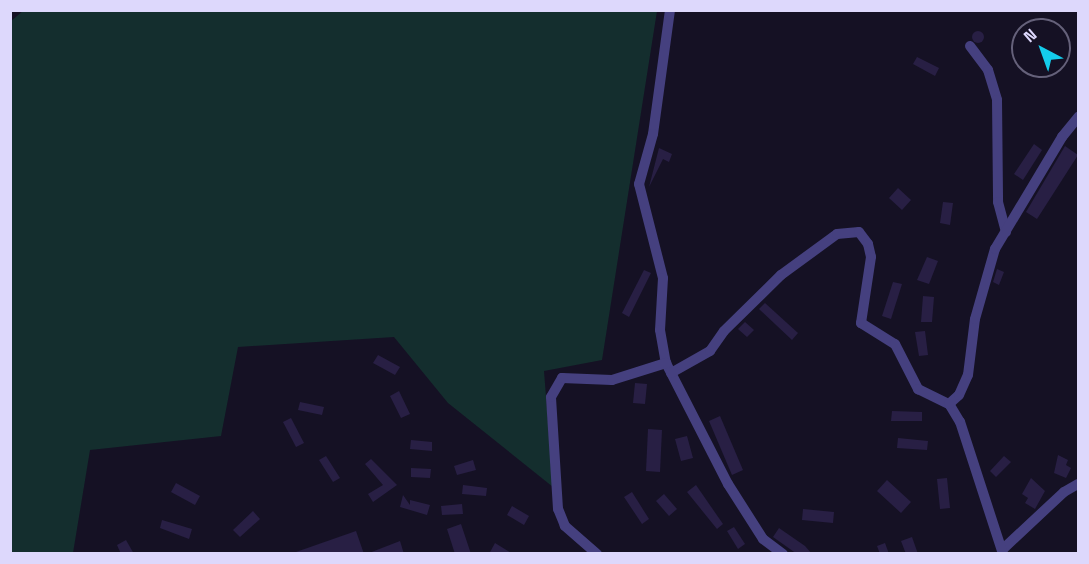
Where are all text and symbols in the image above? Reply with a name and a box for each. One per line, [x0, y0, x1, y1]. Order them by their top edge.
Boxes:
north arrow [1011, 18, 1071, 78]
text: N [1019, 24, 1041, 47]

